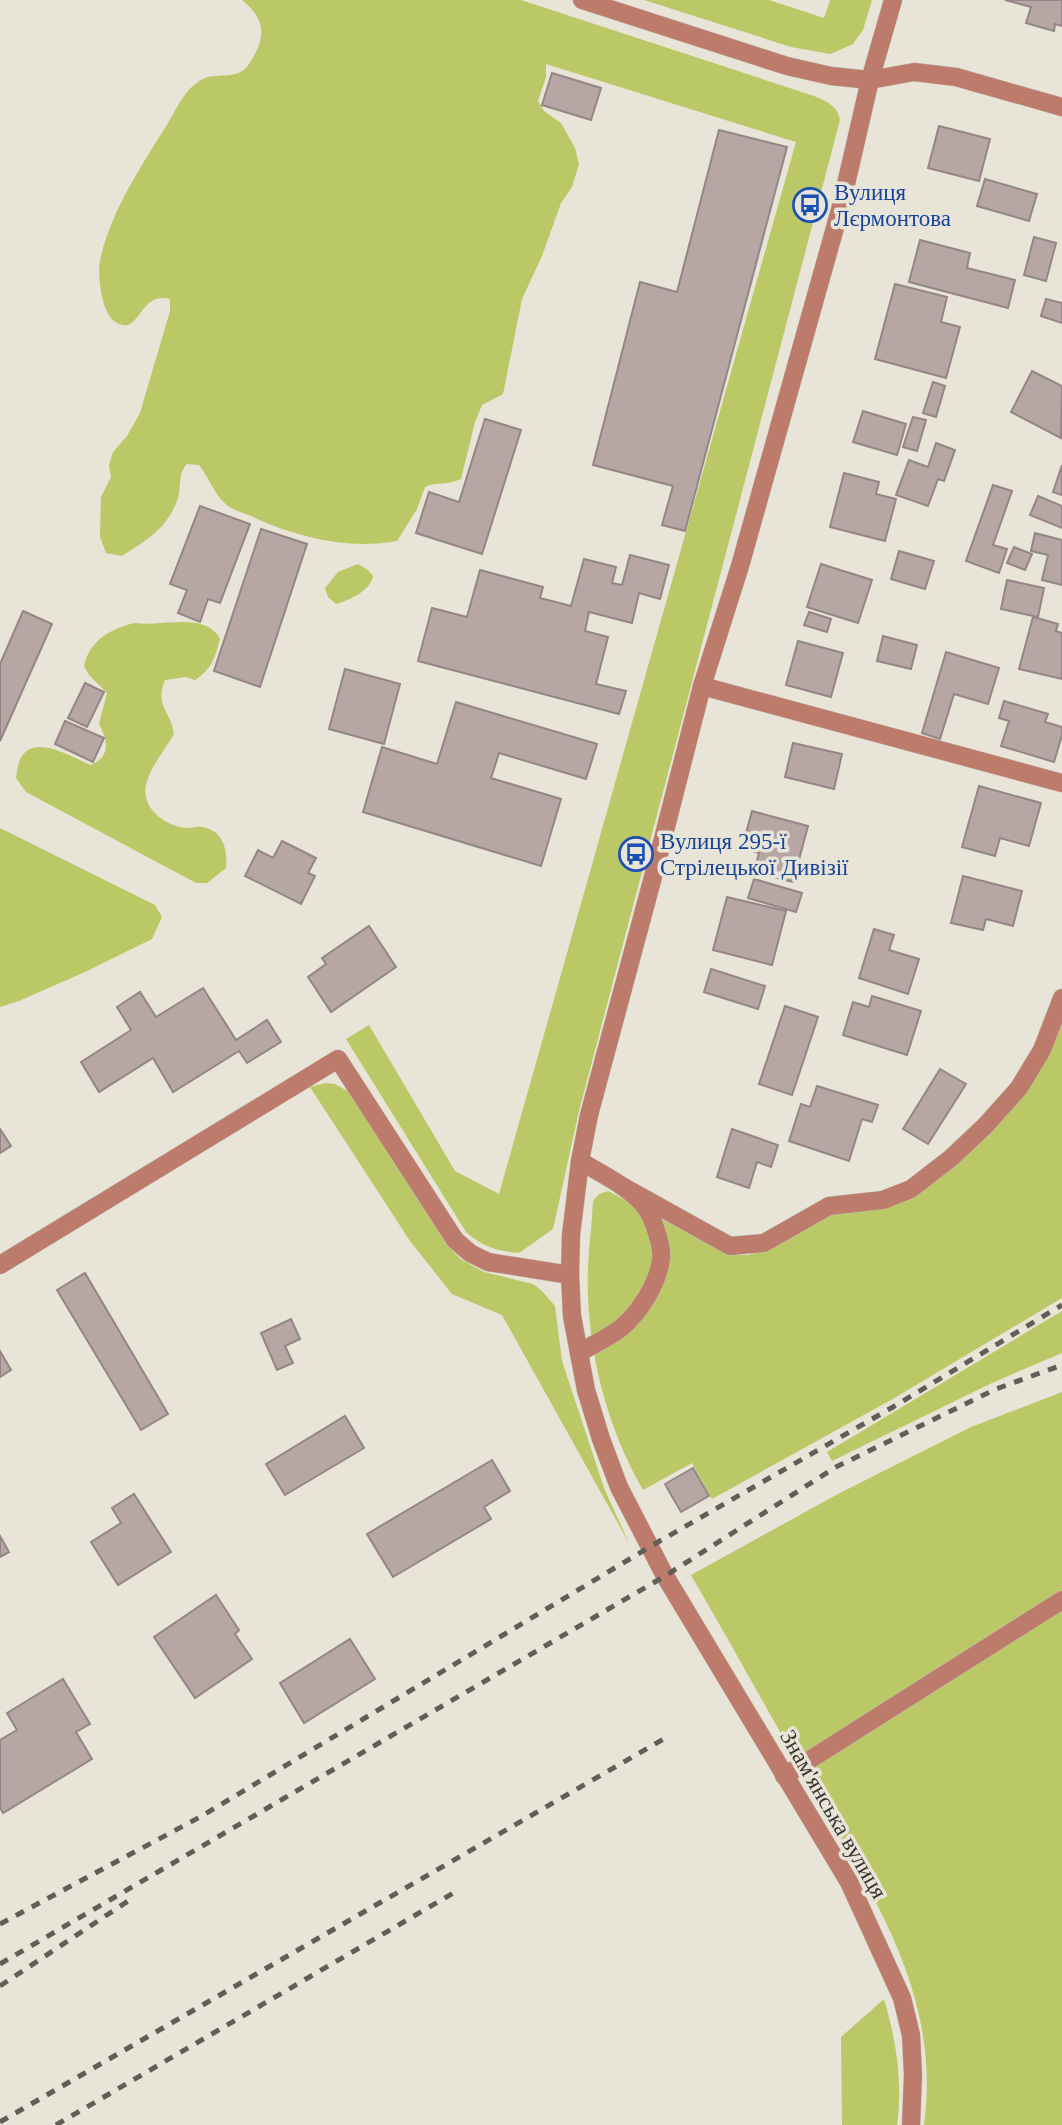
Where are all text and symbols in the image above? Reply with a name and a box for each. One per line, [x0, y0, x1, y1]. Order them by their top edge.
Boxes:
place label: Вулиця Лєрмонтова [834, 180, 951, 231]
bus stop icon: Вулиця Лєрмонтова [791, 186, 829, 224]
place label: Вулиця 295-ї Стрілецької Дивізії [660, 829, 849, 880]
bus stop icon: Вулиця 295-ї Стрілецької Дивізії [617, 835, 655, 873]
street label: Знам'янська вулиця [775, 1726, 892, 1903]

